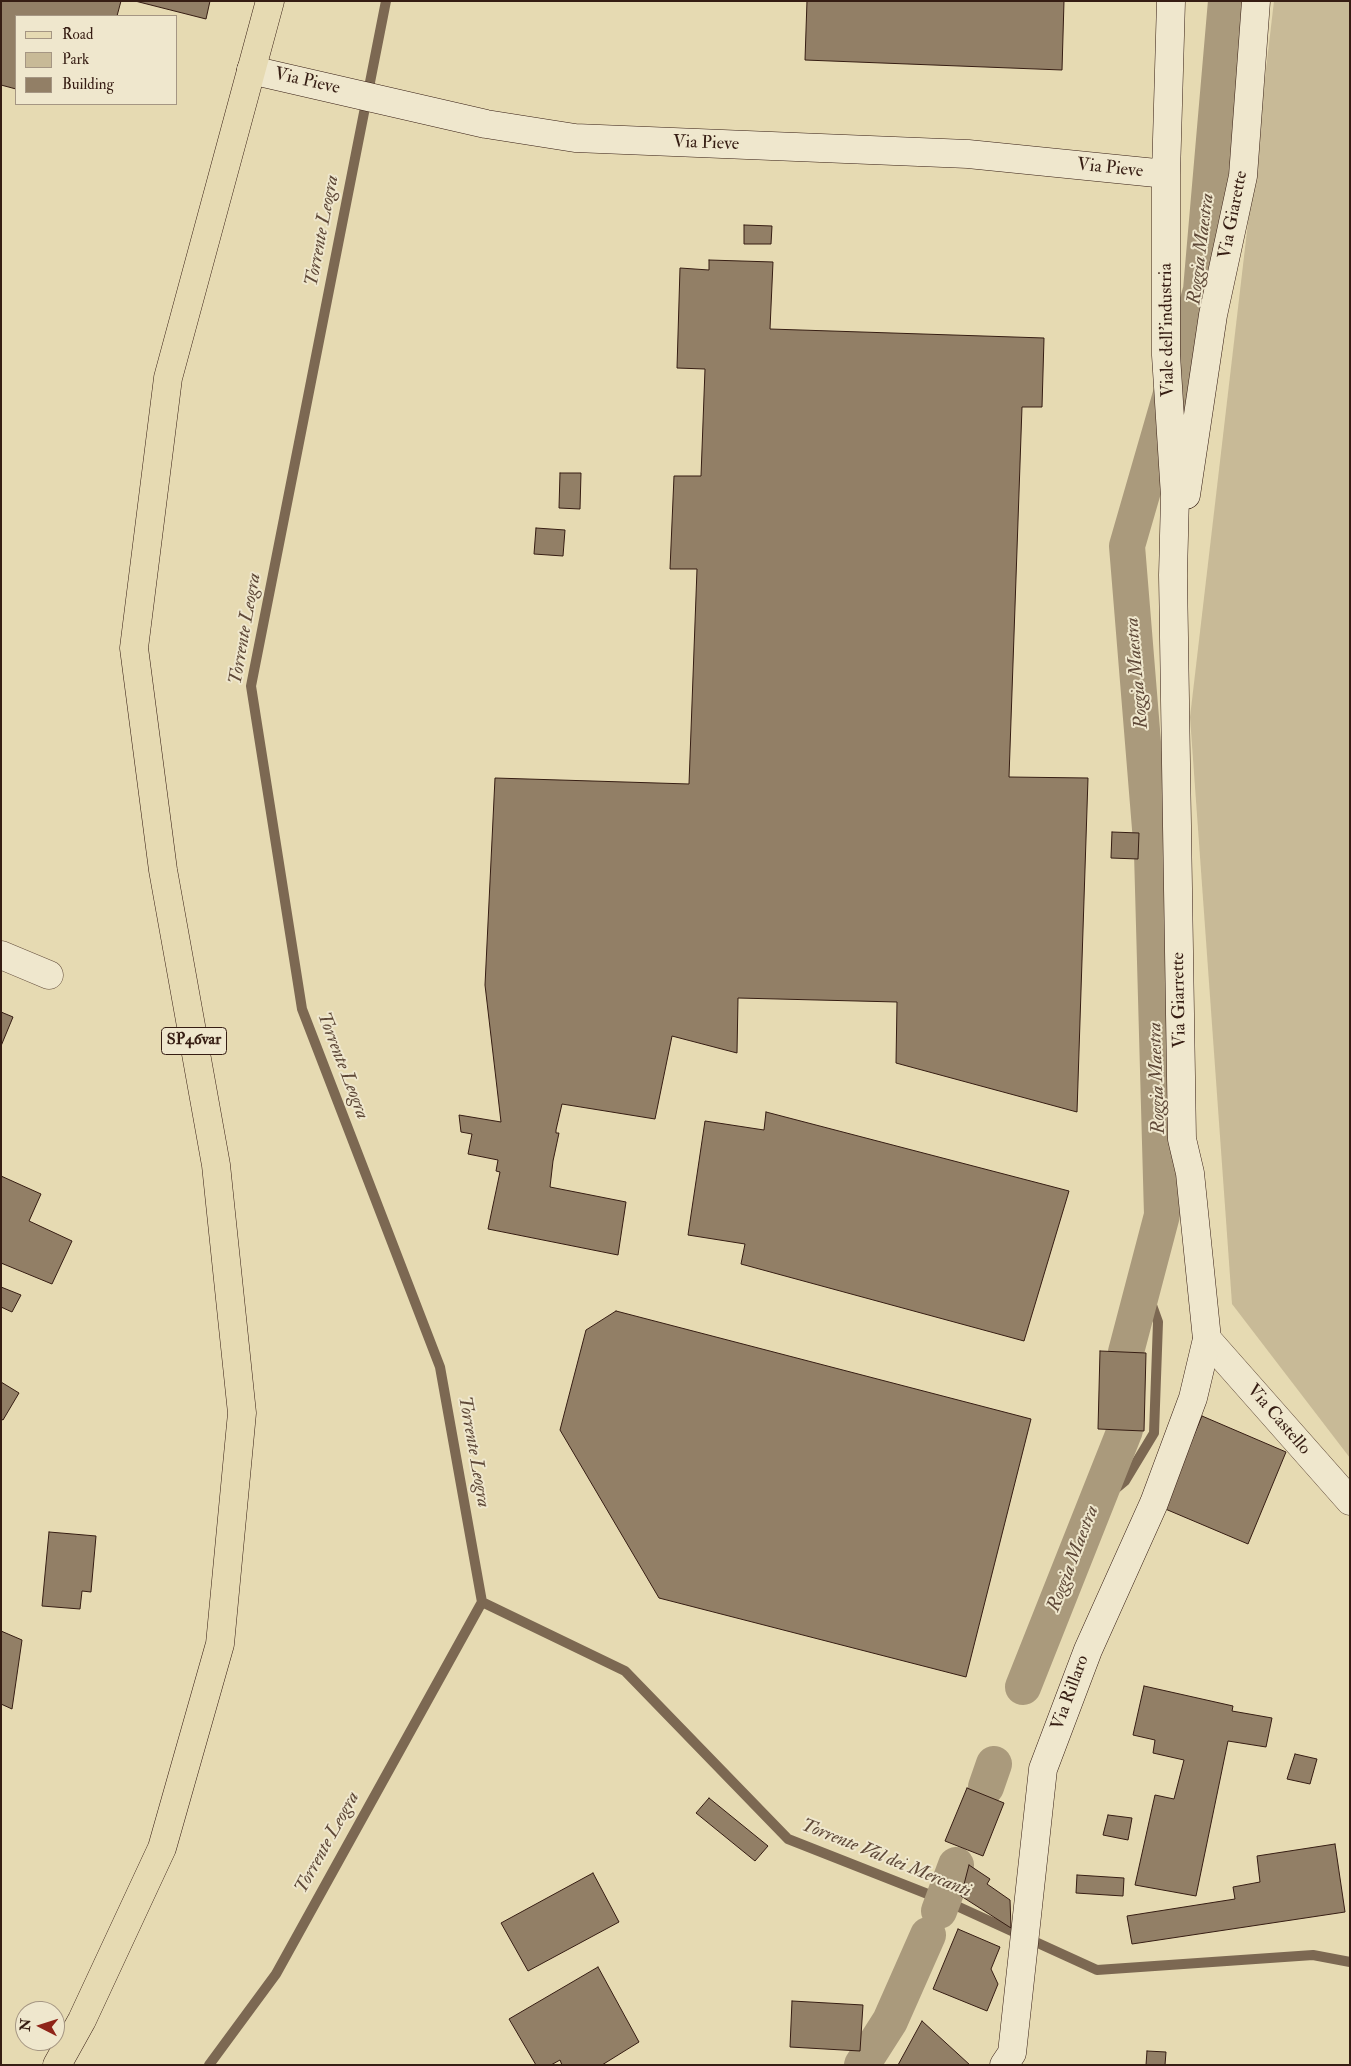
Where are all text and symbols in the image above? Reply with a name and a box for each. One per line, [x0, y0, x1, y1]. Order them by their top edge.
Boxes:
legend [15, 15, 178, 105]
text: Road [62, 25, 93, 44]
text: Park [62, 50, 89, 69]
street label: Via Pieve [272, 64, 342, 100]
text: Building [62, 75, 114, 94]
street label: Via Pieve [672, 132, 740, 156]
street label: Via Pieve [1076, 155, 1144, 183]
street label: Via Giarette [1215, 169, 1253, 261]
water label: Torrente Leogra [301, 173, 345, 289]
water label: Roggia Maestra [1184, 192, 1220, 306]
street label: Viale dell'industria [1156, 263, 1180, 397]
water label: Torrente Leogra [225, 571, 267, 687]
water label: Roggia Maestra [1122, 616, 1154, 730]
street label: Via Giarrette [1168, 952, 1192, 1048]
water label: Torrente Leogra [311, 1009, 373, 1123]
water label: Roggia Maestra [1145, 1022, 1171, 1134]
road number: SP46var [162, 1028, 226, 1054]
street label: Via Castello [1241, 1380, 1315, 1460]
water label: Torrente Leogra [452, 1394, 494, 1510]
water label: Roggia Maestra [1043, 1503, 1105, 1615]
street label: Via Rillaro [1047, 1653, 1095, 1733]
water label: Torrente Leogra [291, 1788, 365, 1898]
water label: Torrente Val dei Mercanti [798, 1815, 974, 1903]
north arrow [15, 2001, 65, 2051]
text: N [17, 2018, 35, 2032]

